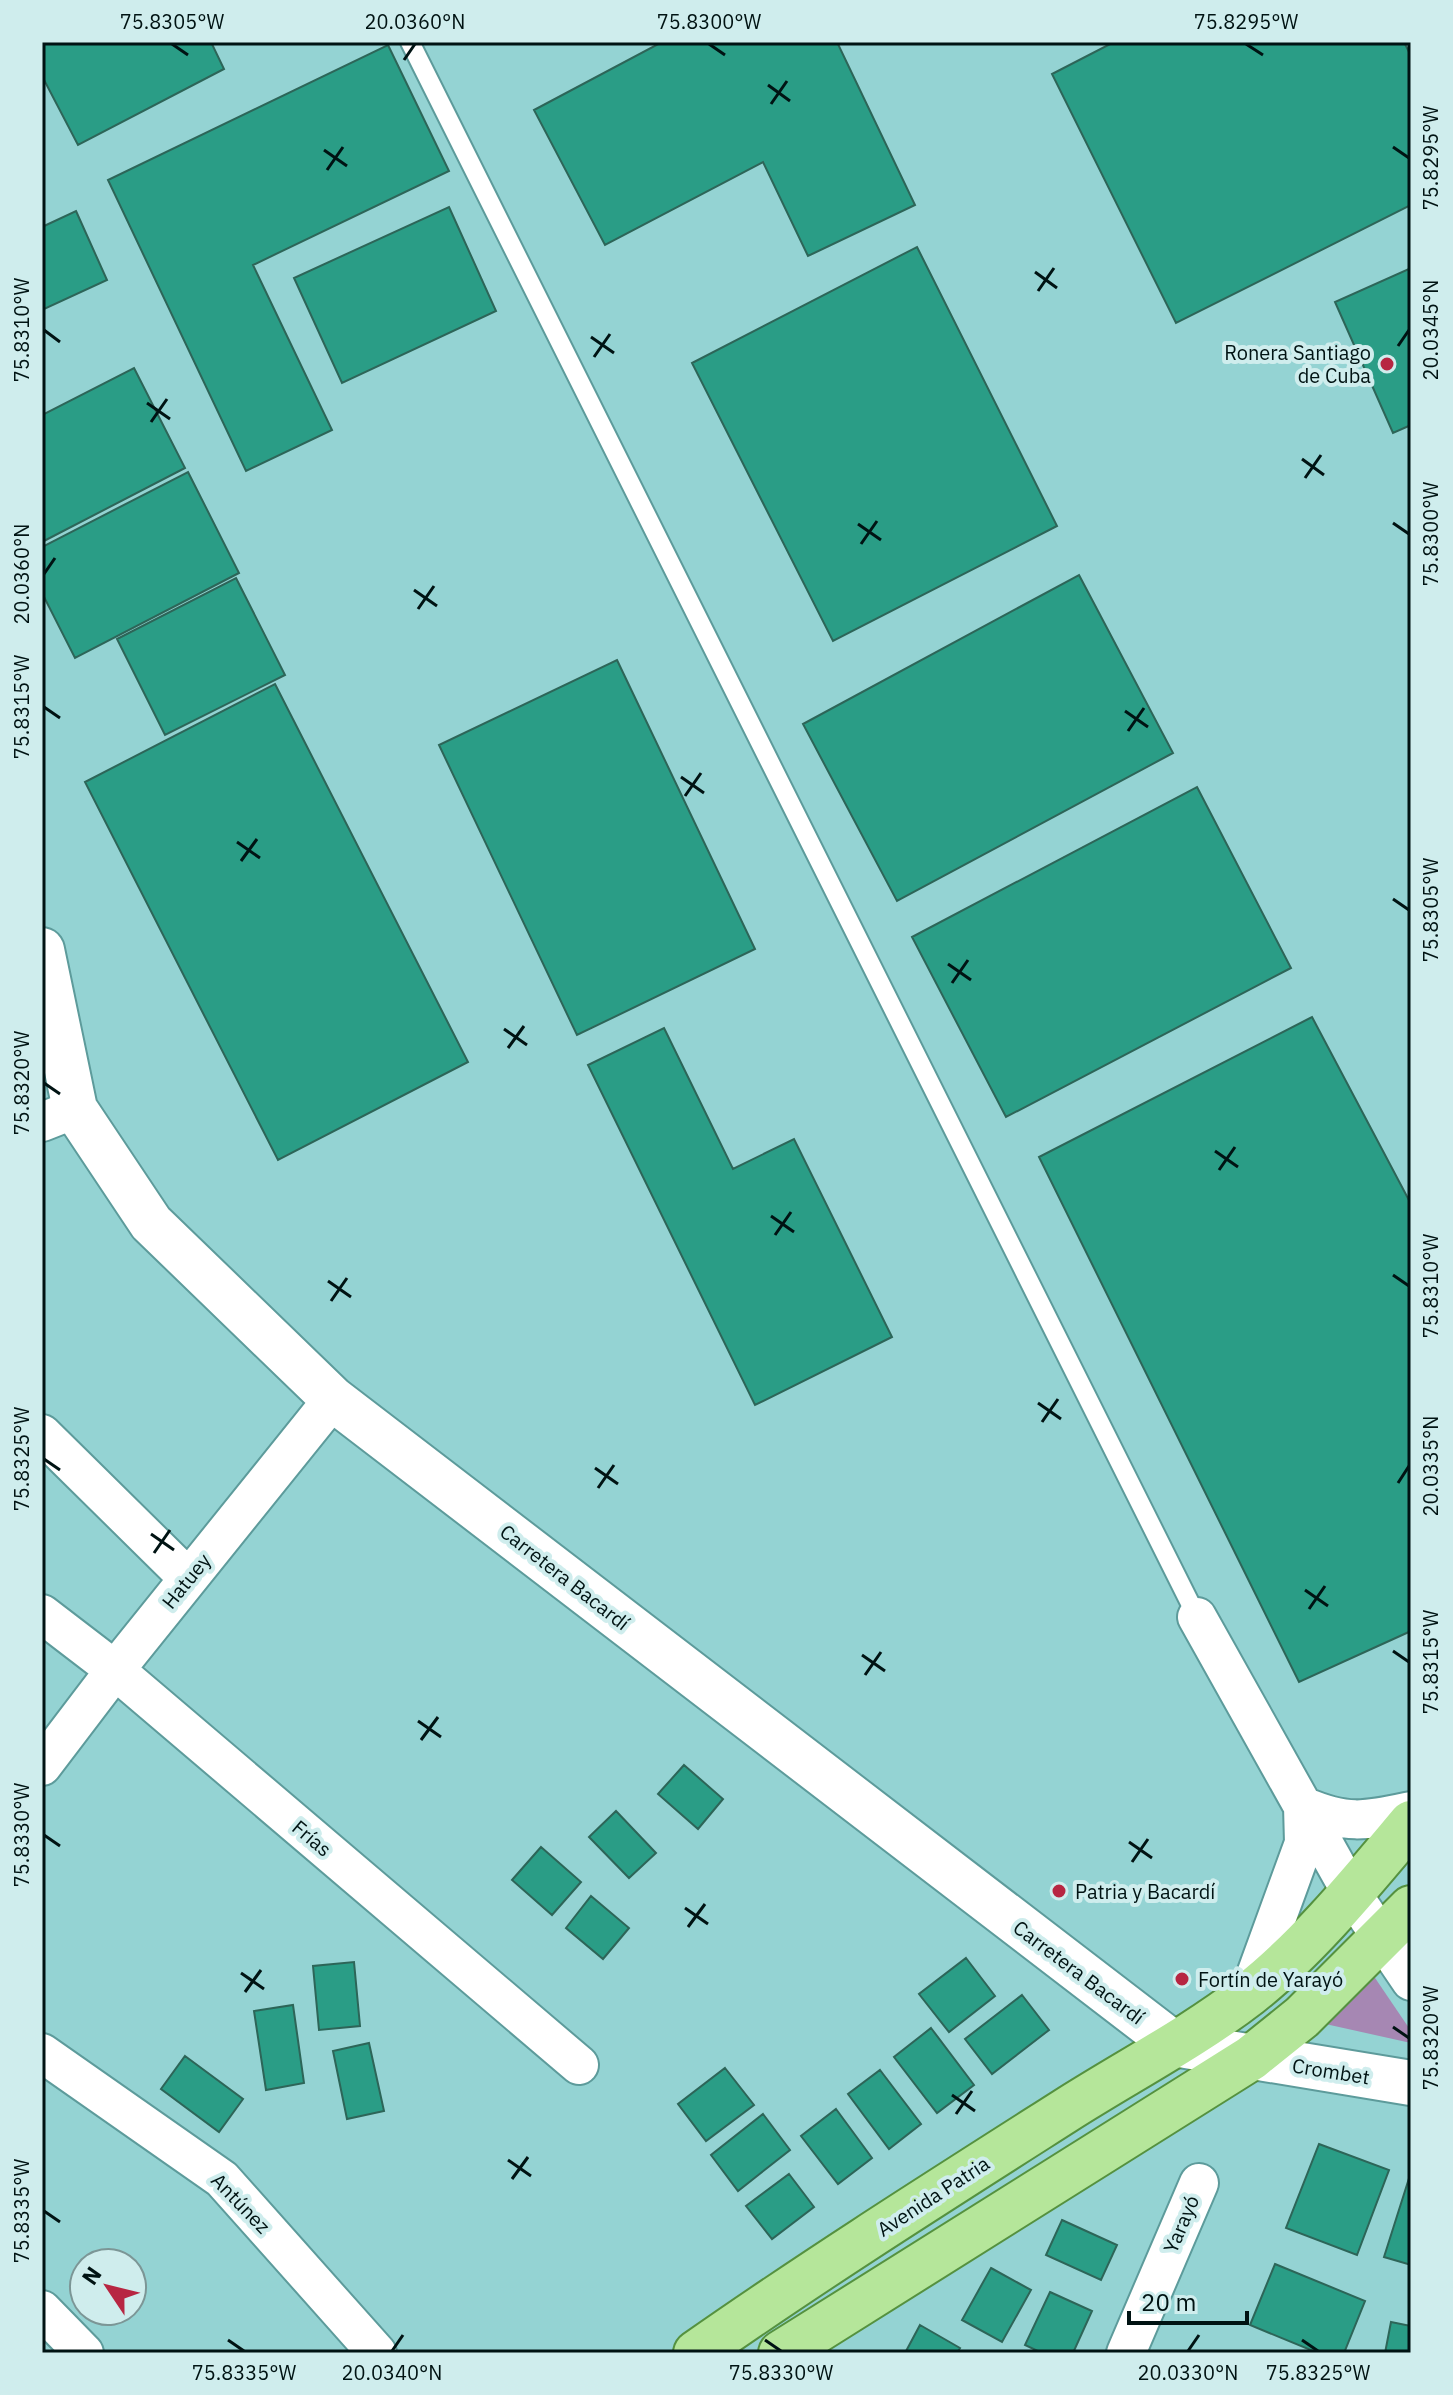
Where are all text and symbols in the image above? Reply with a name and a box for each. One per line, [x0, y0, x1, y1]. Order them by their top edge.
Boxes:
text: 75.8305°W [120, 8, 224, 35]
text: 20.0360°N [365, 8, 465, 35]
text: 75.8300°W [657, 8, 761, 35]
text: 75.8295°W [1194, 8, 1298, 35]
text: 75.8295°W [1417, 106, 1444, 210]
text: 75.8310°W [8, 278, 35, 382]
text: 20.0345°N [1417, 280, 1444, 380]
place label: Ronera Santiago de Cuba [1224, 339, 1371, 389]
marker: Ronera Santiago de Cuba [1378, 355, 1396, 373]
text: 75.8300°W [1417, 482, 1444, 586]
text: 20.0360°N [8, 524, 35, 624]
text: 75.8315°W [8, 655, 35, 759]
text: 75.8305°W [1417, 858, 1444, 962]
text: 75.8320°W [8, 1031, 35, 1135]
text: 75.8310°W [1417, 1234, 1444, 1338]
text: 75.8325°W [8, 1407, 35, 1511]
text: 20.0335°N [1417, 1416, 1444, 1516]
street label: Carretera Bacardí [495, 1518, 635, 1636]
street label: Hatuey [155, 1548, 217, 1614]
text: 75.8315°W [1417, 1610, 1444, 1714]
text: 75.8330°W [8, 1783, 35, 1887]
street label: Frías [287, 1814, 337, 1862]
place label: Patria y Bacardí [1075, 1878, 1215, 1905]
marker: Patria y Bacardí [1050, 1882, 1068, 1900]
street label: Carretera Bacardí [1008, 1914, 1150, 2030]
place label: Fortín de Yarayó [1198, 1966, 1343, 1993]
marker: Fortín de Yarayó [1173, 1970, 1191, 1988]
text: 75.8320°W [1417, 1986, 1444, 2090]
street label: Crombet [1290, 2052, 1372, 2090]
street label: Avenida Patria [872, 2149, 995, 2242]
text: 75.8335°W [8, 2159, 35, 2263]
street label: Antúnez [206, 2167, 276, 2239]
street label: Yarayó [1157, 2191, 1205, 2257]
north arrow [68, 2247, 148, 2327]
text: N [75, 2260, 108, 2290]
scale bar [1129, 2275, 1247, 2325]
text: 20 m [1141, 2286, 1196, 2318]
text: 75.8335°W [192, 2359, 296, 2386]
text: 20.0340°N [342, 2359, 442, 2386]
text: 75.8330°W [729, 2359, 833, 2386]
text: 20.0330°N [1138, 2359, 1238, 2386]
text: 75.8325°W [1266, 2359, 1370, 2386]

